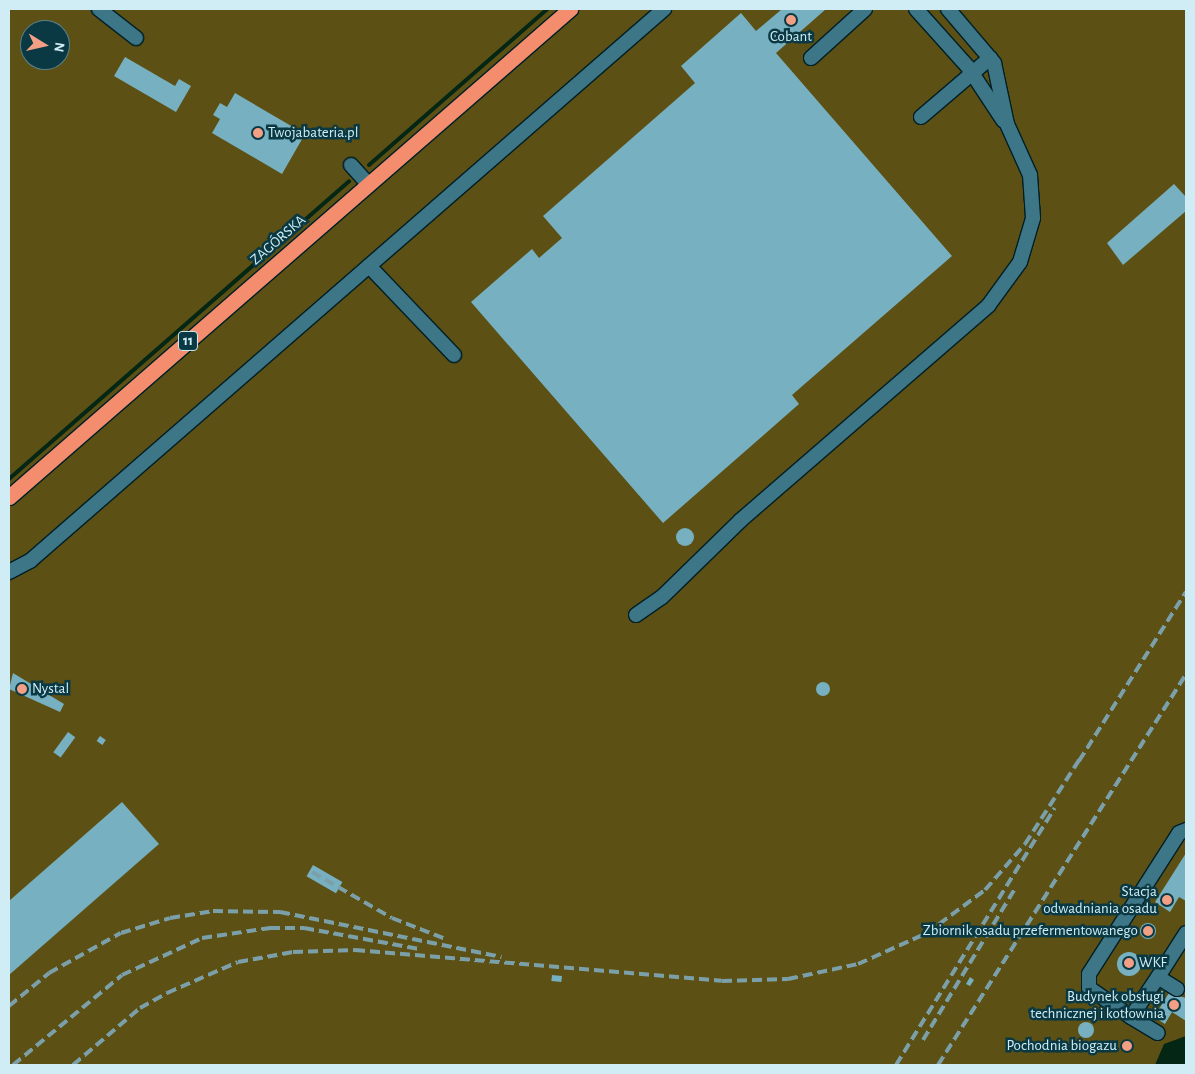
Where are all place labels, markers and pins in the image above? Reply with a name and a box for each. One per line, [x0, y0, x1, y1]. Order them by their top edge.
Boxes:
marker: Cobant [785, 14, 797, 26]
place label: Cobant [770, 28, 812, 46]
place label: Twojabateria.pl [268, 124, 358, 142]
marker: Twojabateria.pl [252, 127, 264, 139]
place label: Nystal [32, 680, 69, 698]
marker: Nystal [16, 683, 28, 695]
place label: Stacja odwadniania osadu [1043, 882, 1157, 917]
marker: Stacja odwadniania osadu [1161, 894, 1173, 906]
place label: Zbiornik osadu przefermentowanego [923, 922, 1138, 940]
marker: Zbiornik osadu przefermentowanego [1142, 925, 1154, 937]
place label: WKF [1139, 954, 1167, 972]
marker: WKF [1123, 957, 1135, 969]
place label: Budynek obsługi technicznej i kotłownia [1030, 987, 1164, 1022]
marker: Budynek obsługi technicznej i kotłownia [1168, 999, 1180, 1011]
place label: Pochodnia biogazu [1006, 1037, 1117, 1055]
marker: Pochodnia biogazu [1121, 1040, 1133, 1052]

